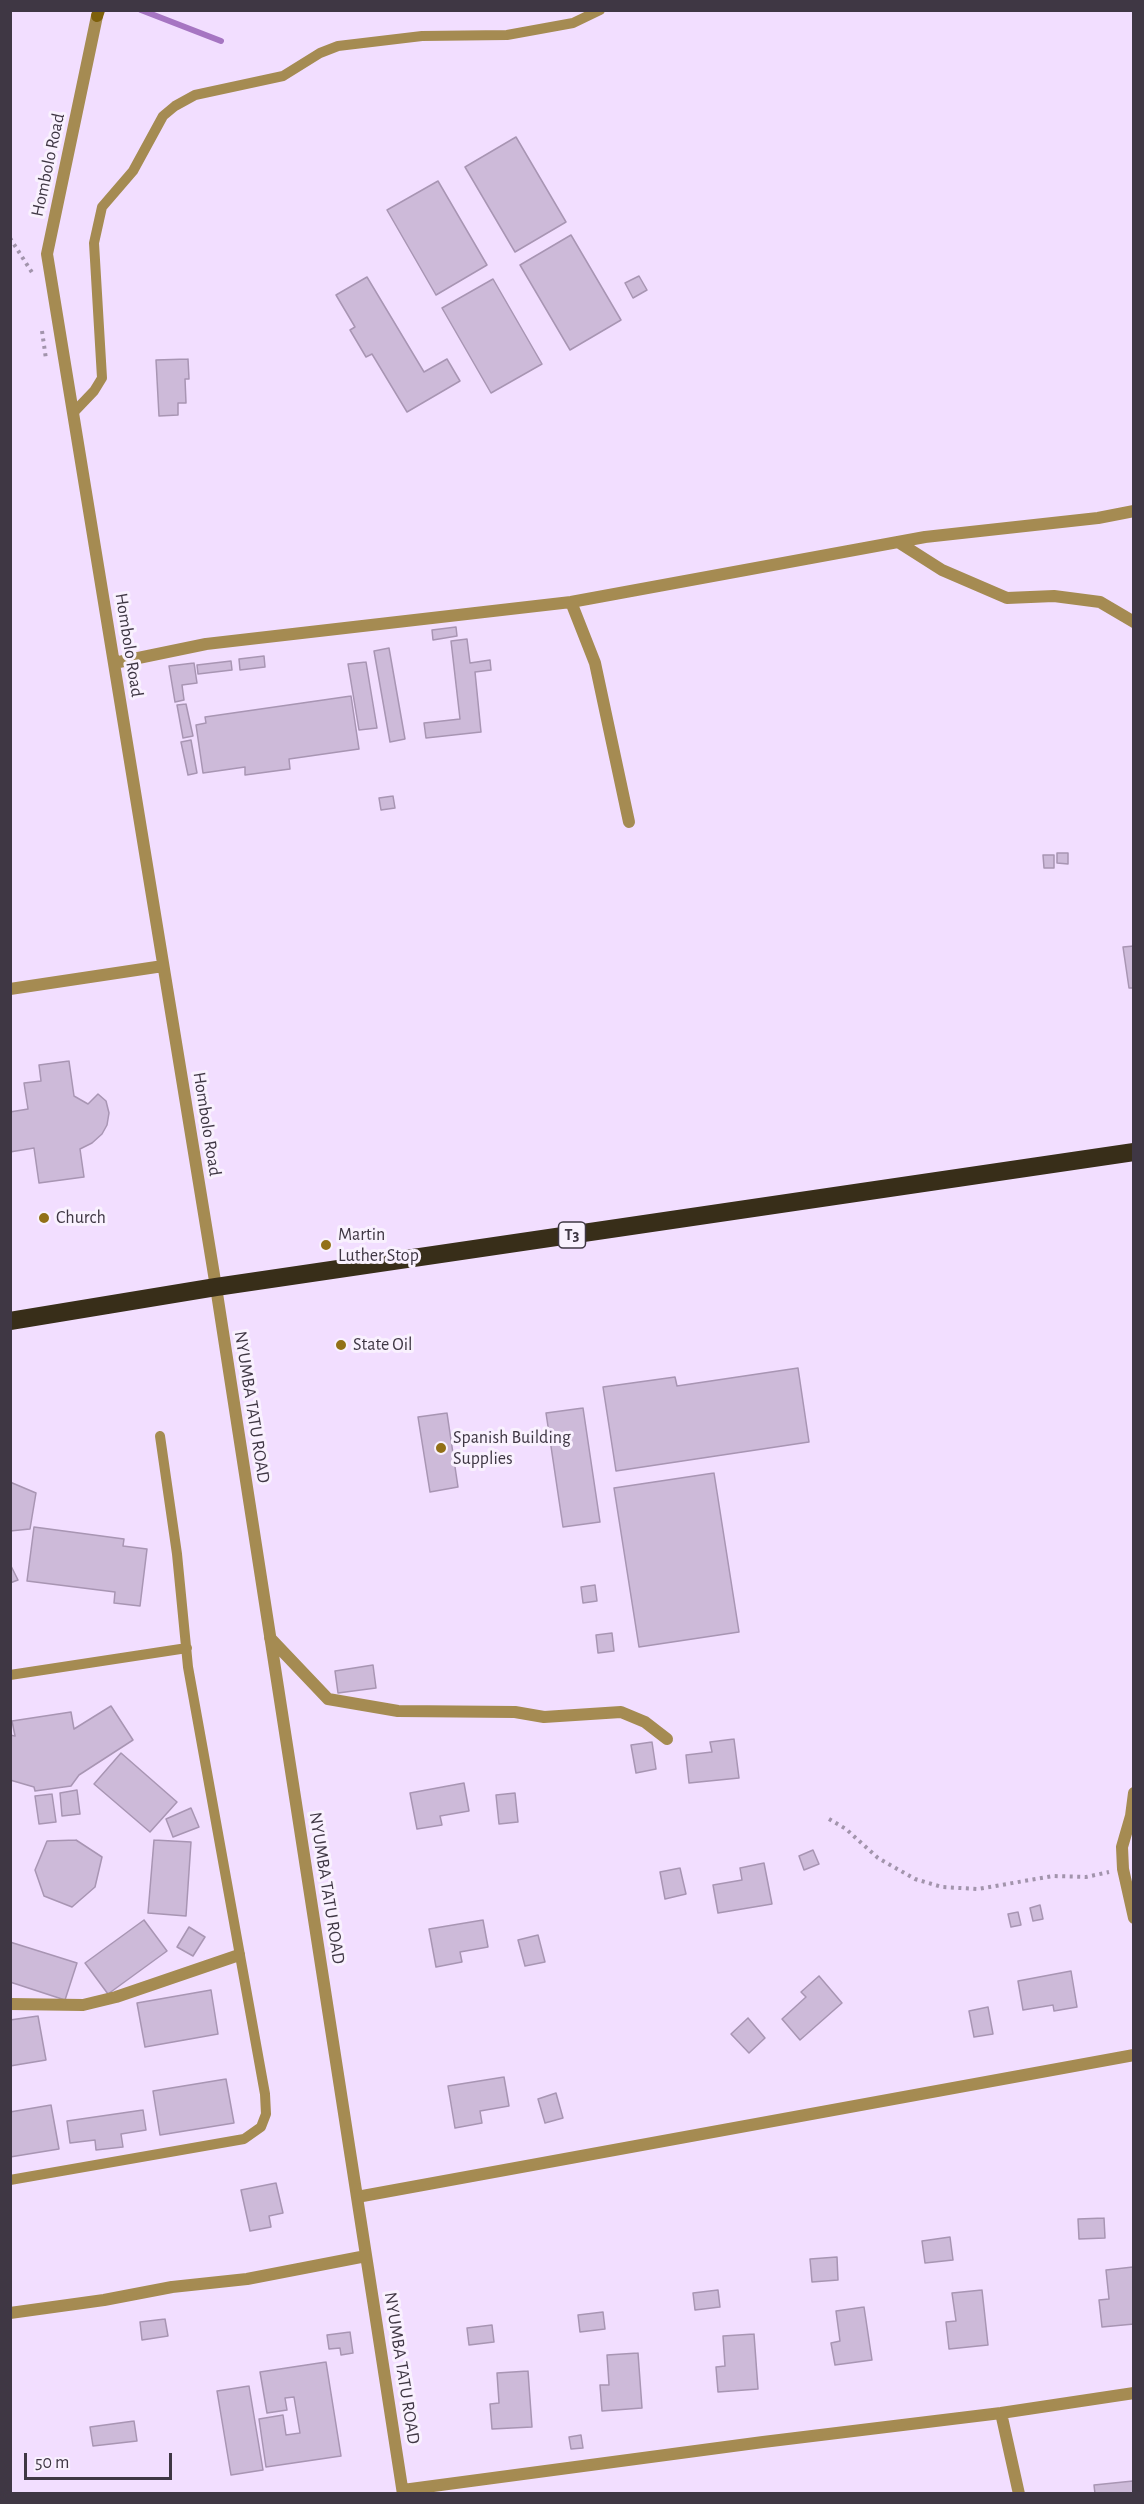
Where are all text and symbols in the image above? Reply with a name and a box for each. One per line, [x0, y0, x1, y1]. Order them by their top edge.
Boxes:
street label: Hombolo Road [27, 111, 69, 219]
street label: Hombolo Road [110, 591, 148, 699]
street label: Hombolo Road [188, 1070, 226, 1178]
place label: Church [56, 1207, 106, 1229]
marker: Church [37, 1211, 51, 1225]
road number: T3 [558, 1222, 586, 1248]
place label: Martin Luther Stop [338, 1224, 419, 1266]
marker: Martin Luther Stop [319, 1238, 333, 1252]
street label: NYUMBA TATU ROAD [229, 1329, 275, 1485]
place label: State Oil [353, 1334, 413, 1356]
marker: State Oil [334, 1338, 348, 1352]
place label: Spanish Building Supplies [453, 1427, 571, 1470]
marker: Spanish Building Supplies [434, 1441, 448, 1455]
street label: NYUMBA TATU ROAD [304, 1810, 350, 1966]
street label: NYUMBA TATU ROAD [379, 2290, 425, 2446]
scale bar [27, 2441, 176, 2479]
text: 50 m [35, 2454, 69, 2472]

